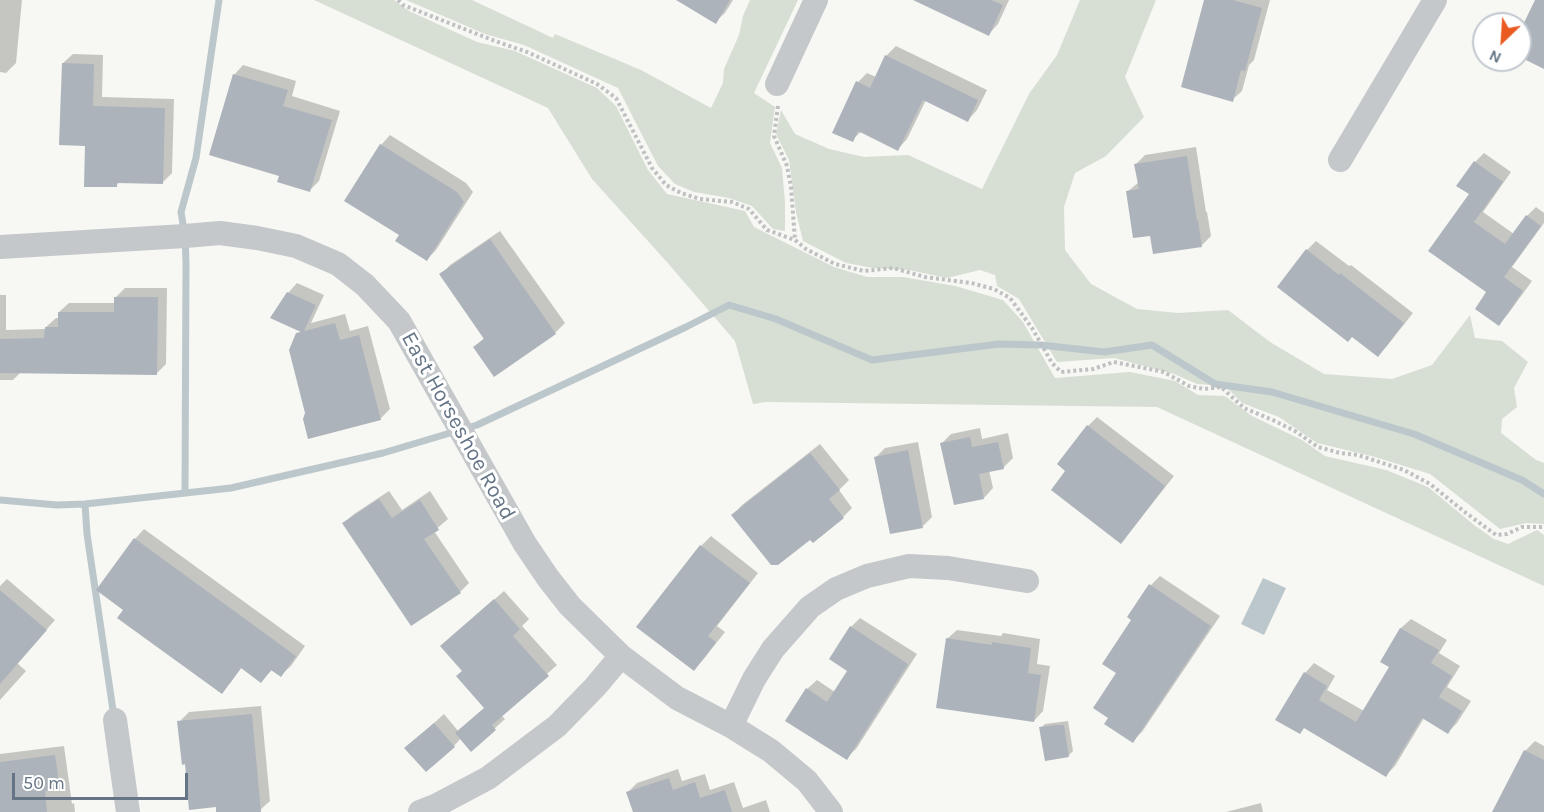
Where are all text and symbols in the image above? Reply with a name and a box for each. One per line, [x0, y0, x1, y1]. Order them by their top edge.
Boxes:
north arrow [1472, 12, 1532, 72]
text: N [1486, 46, 1504, 68]
street label: East Horseshoe Road [395, 327, 521, 525]
scale bar [15, 761, 190, 799]
text: 50 m [23, 772, 65, 794]

